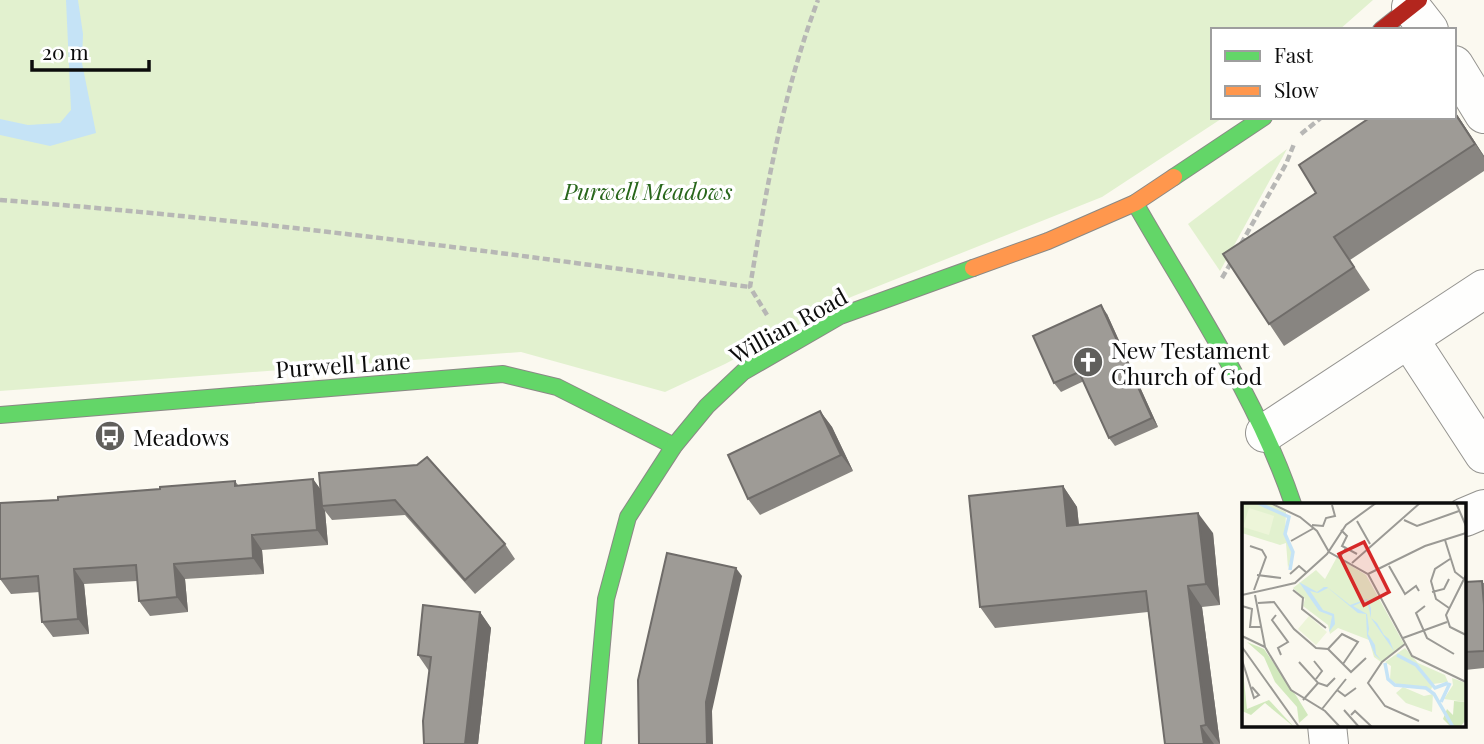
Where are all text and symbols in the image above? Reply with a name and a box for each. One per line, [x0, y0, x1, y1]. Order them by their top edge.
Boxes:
scale bar [32, 28, 149, 72]
legend [1211, 28, 1456, 119]
text: 20 m [42, 37, 89, 65]
text: Fast [1274, 40, 1313, 68]
text: Slow [1274, 75, 1319, 103]
park label: Purwell Meadows [562, 175, 733, 206]
street label: Willian Road [723, 280, 852, 371]
place label: New Testament Church of God [1111, 334, 1270, 391]
street label: Purwell Lane [274, 344, 412, 384]
church icon: New Testament Church of God [1071, 345, 1105, 379]
bus stop icon: Meadows [93, 419, 127, 453]
place label: Meadows [133, 421, 229, 452]
inset map [1242, 503, 1466, 726]

